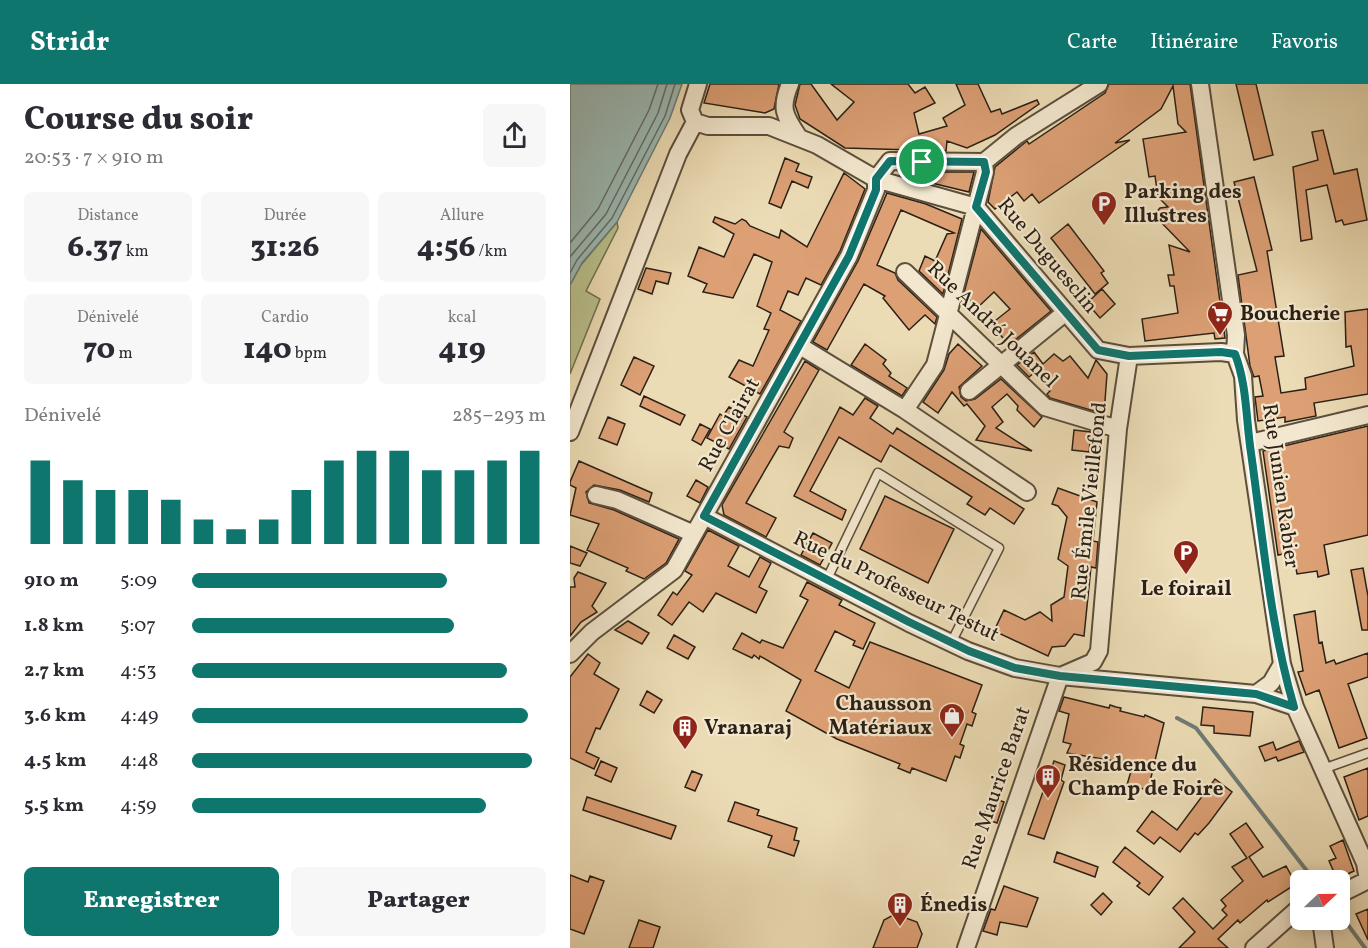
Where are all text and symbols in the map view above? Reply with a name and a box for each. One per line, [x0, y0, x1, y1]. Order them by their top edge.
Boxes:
text: Stridr [30, 23, 109, 62]
text: Carte [1067, 28, 1117, 57]
text: Itinéraire [1150, 28, 1238, 57]
text: Favoris [1271, 28, 1338, 57]
text: Course du soir [24, 98, 253, 144]
button: share [483, 104, 546, 167]
pin [896, 136, 947, 187]
text: 20:53 · 7 × 910 m [24, 144, 164, 172]
icon: arrive [905, 145, 938, 178]
place label: Parking des Illustres [1124, 178, 1242, 231]
parking icon: Parking des Illustres [1089, 189, 1119, 227]
street label: Rue Duguesclin [990, 192, 1104, 320]
text: Distance [77, 205, 139, 227]
text: Durée [264, 205, 306, 227]
text: Allure [440, 205, 484, 227]
text: 6.37 [67, 227, 123, 269]
text: 31:26 [251, 227, 319, 269]
text: 4:56 [417, 227, 475, 269]
text: km [123, 241, 149, 263]
text: /km [475, 241, 507, 263]
street label: Rue André Jouanel [920, 255, 1064, 395]
supermarket icon: Boucherie [1205, 299, 1235, 337]
place label: Boucherie [1240, 300, 1340, 329]
text: Dénivelé [77, 307, 139, 329]
text: Cardio [261, 307, 309, 329]
text: kcal [448, 307, 476, 329]
text: 70 [83, 329, 115, 371]
text: 140 [243, 329, 292, 371]
text: 419 [438, 329, 486, 371]
text: m [115, 343, 133, 365]
text: bpm [292, 343, 327, 365]
street label: Rue Clairat [692, 373, 768, 477]
street label: Rue Émile Vieillefond [1065, 401, 1115, 601]
text: Dénivelé [24, 402, 101, 430]
text: 285–293 m [452, 402, 546, 430]
street label: Rue Junien Rabier [1254, 402, 1306, 570]
street label: Rue du Professeur Testut [788, 524, 1004, 650]
parking icon: Le foirail [1171, 538, 1201, 576]
text: 910 m [24, 567, 79, 595]
text: 5:09 [120, 567, 157, 595]
place label: Le foirail [1140, 575, 1232, 604]
text: 1.8 km [24, 612, 84, 640]
text: 5:07 [120, 612, 156, 640]
text: 2.7 km [24, 657, 85, 685]
text: 4:53 [120, 657, 157, 685]
place label: Chausson Matériaux [829, 690, 932, 743]
shop icon: Chausson Matériaux [937, 701, 967, 739]
text: 3.6 km [24, 702, 86, 730]
text: 4:49 [120, 702, 158, 730]
street label: Rue Maurice Barat [955, 703, 1039, 873]
building icon: Vranaraj [670, 713, 700, 751]
place label: Vranaraj [704, 714, 792, 743]
text: 4.5 km [24, 747, 87, 775]
text: 4:48 [120, 747, 158, 775]
place label: Résidence du Champ de Foire [1068, 751, 1224, 804]
building icon: Résidence du Champ de Foire [1033, 762, 1063, 800]
text: 5.5 km [24, 792, 84, 820]
text: 4:59 [120, 792, 156, 820]
button: Enregistrer [24, 867, 279, 936]
button: Partager [291, 867, 546, 936]
north arrow [1290, 870, 1350, 930]
map controls [1290, 870, 1350, 930]
building icon: Énedis [885, 890, 915, 928]
place label: Énedis [920, 891, 987, 920]

